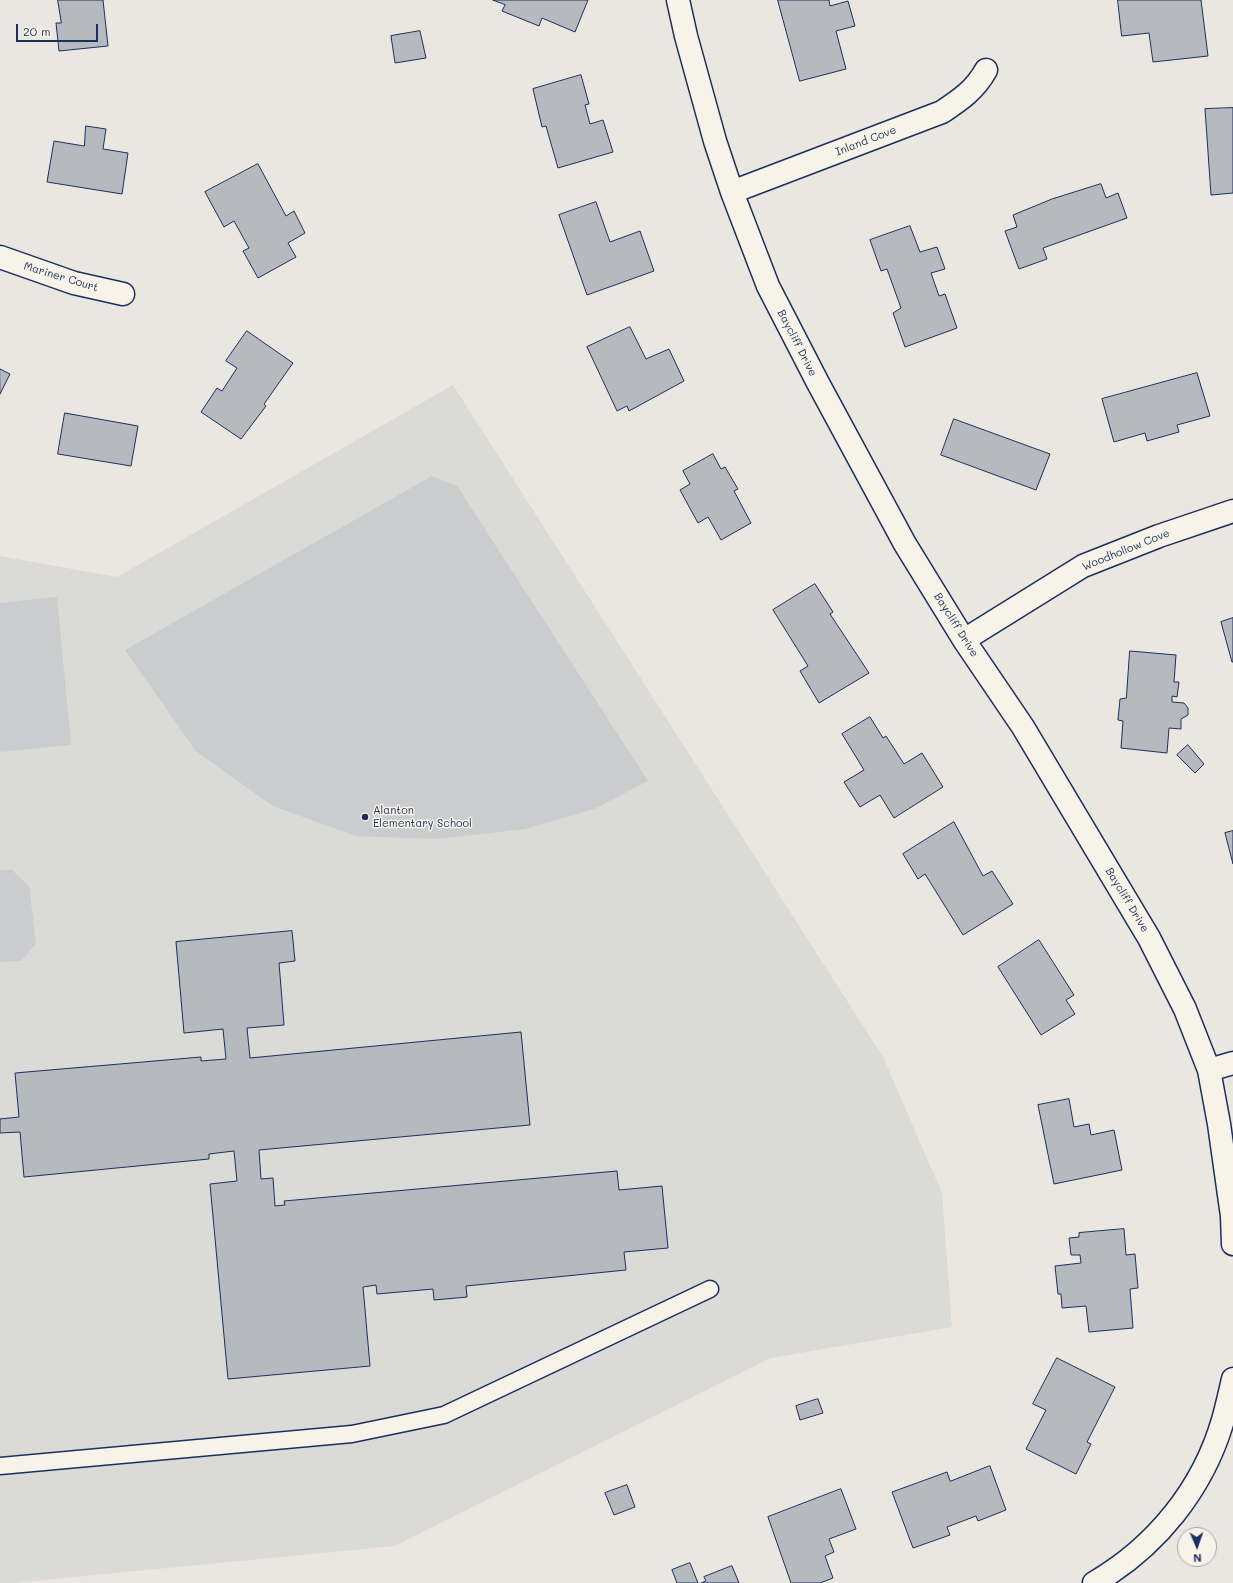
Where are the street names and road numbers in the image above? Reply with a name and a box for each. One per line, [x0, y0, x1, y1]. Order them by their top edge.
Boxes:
street label: Inland Cove [834, 123, 898, 159]
street label: Mariner Court [22, 259, 100, 295]
street label: Baycliff Drive [775, 307, 819, 379]
street label: Woodhollow Cove [1080, 526, 1172, 574]
street label: Baycliff Drive [931, 590, 981, 660]
street label: Baycliff Drive [1102, 865, 1152, 935]

